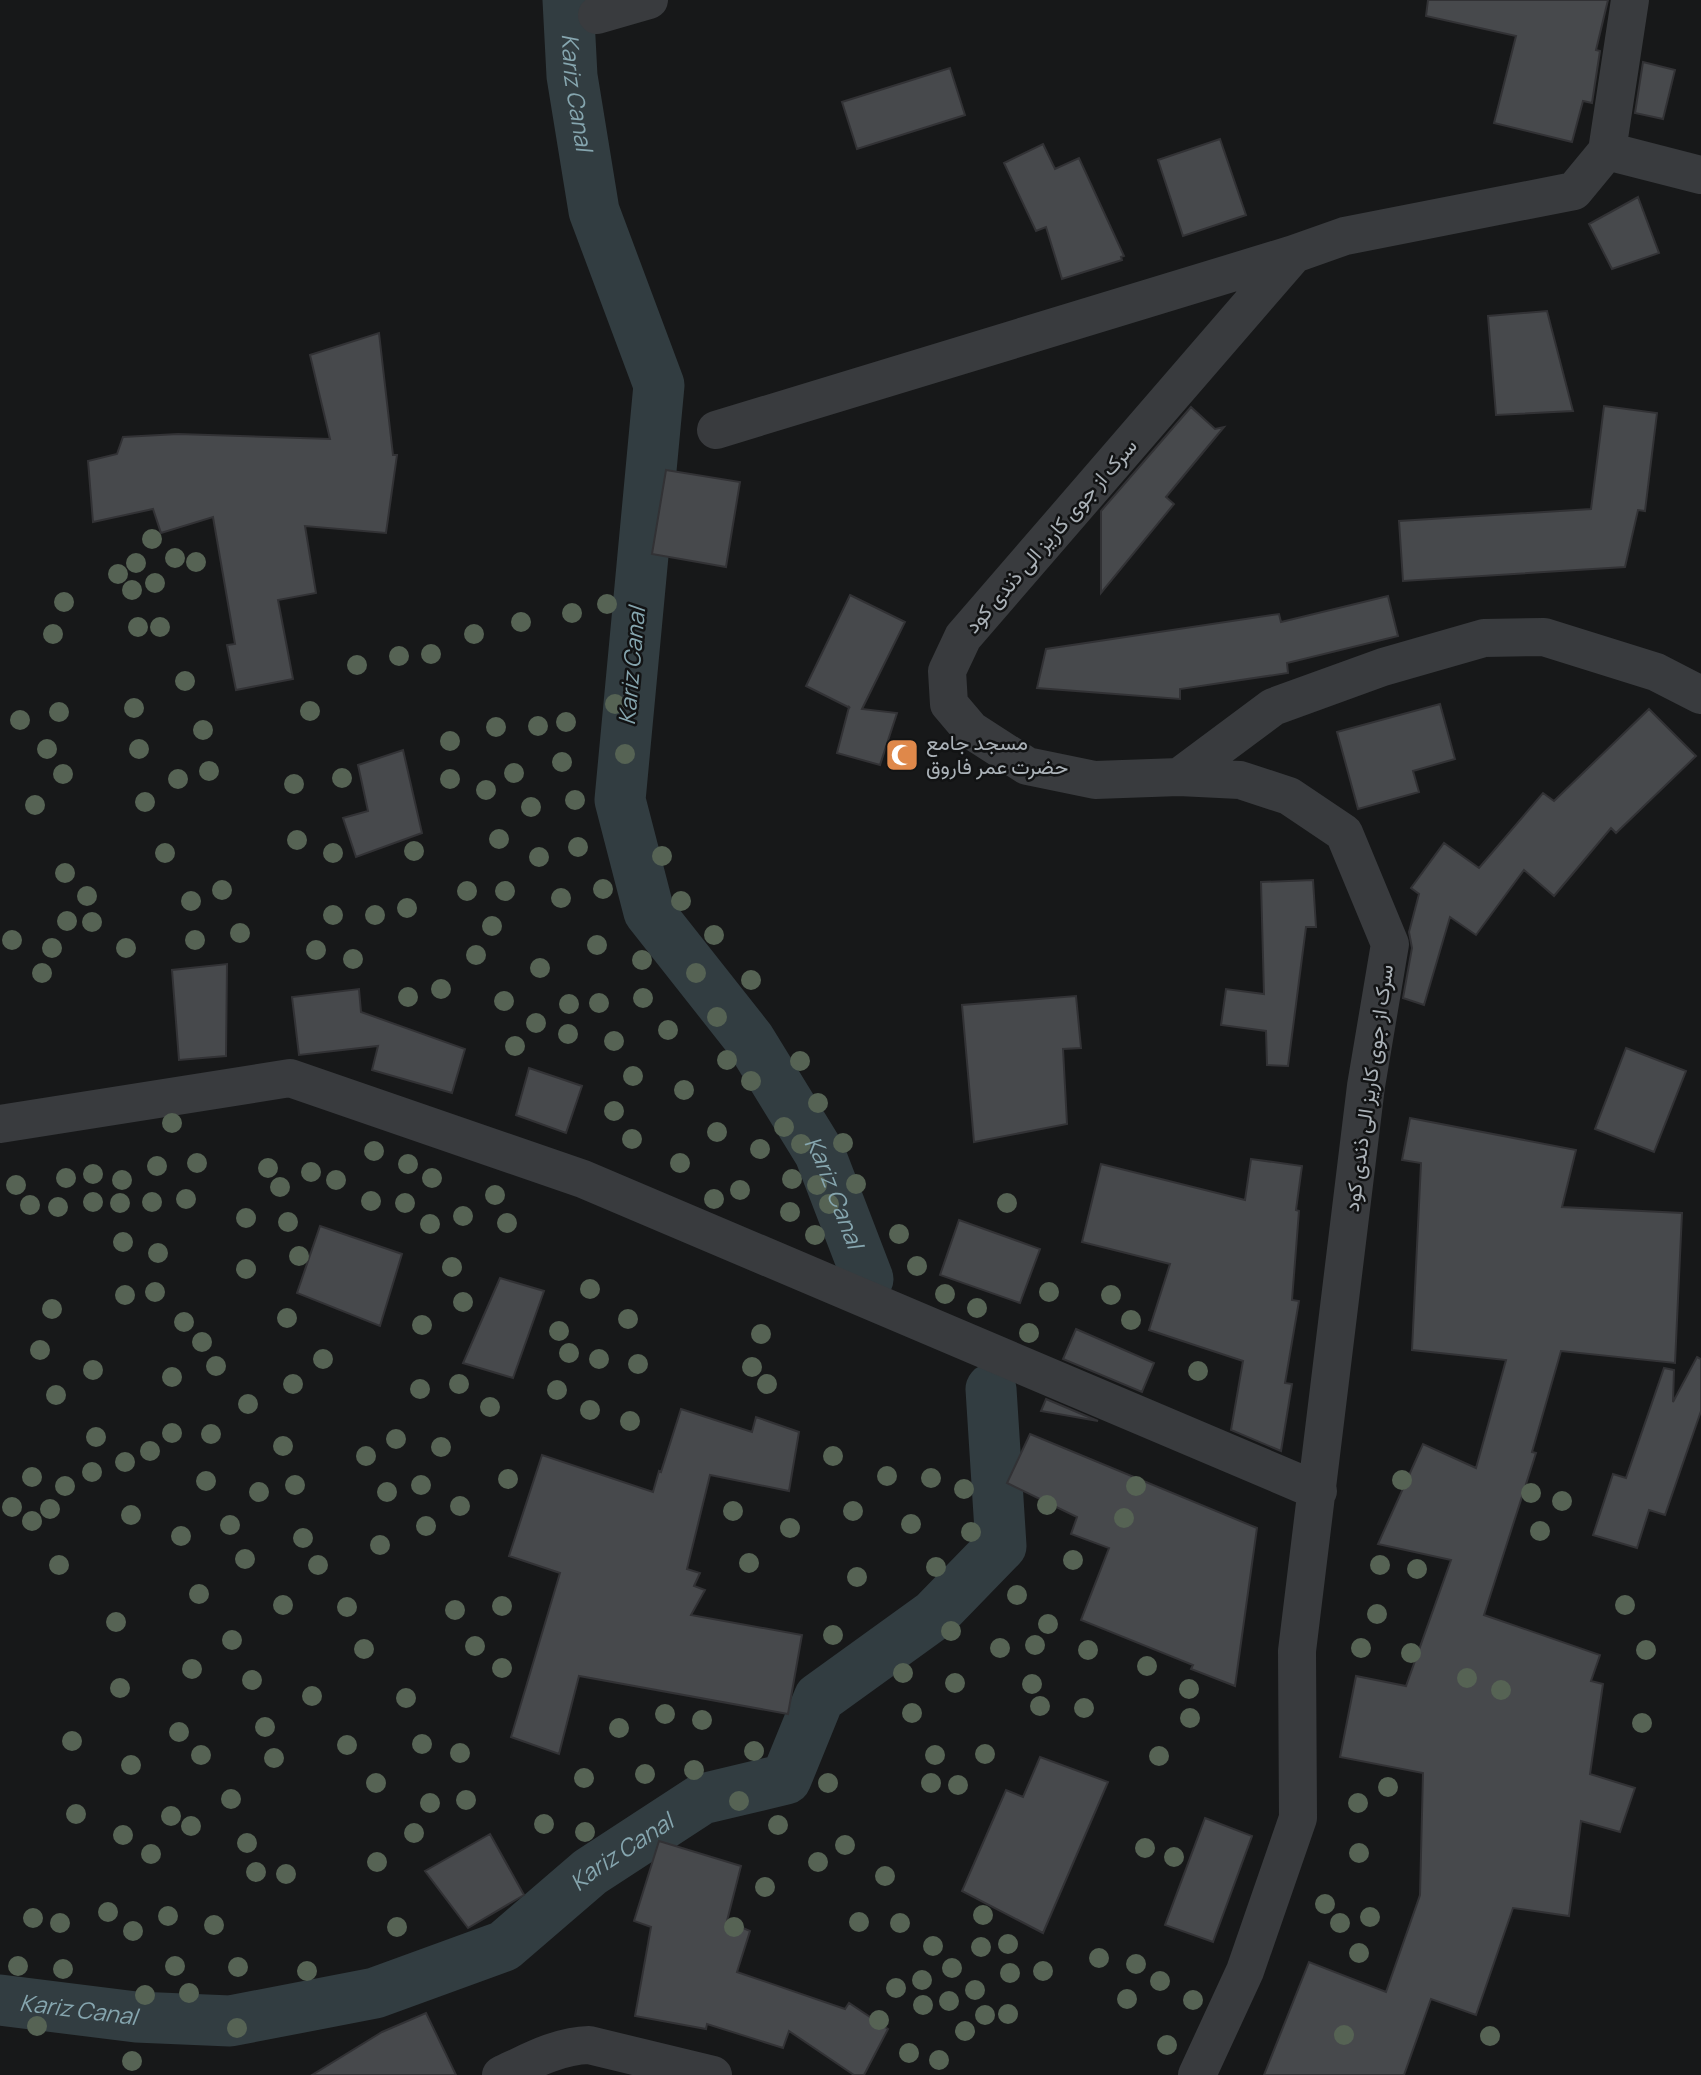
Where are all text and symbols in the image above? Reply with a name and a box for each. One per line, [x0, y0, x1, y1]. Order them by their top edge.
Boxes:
water label: Kariz Canal [555, 33, 601, 156]
street label: سرک از جوی کاریز الی ذندی کود [958, 432, 1143, 639]
water label: Kariz Canal [610, 603, 652, 726]
place label: مسجد جامع حضرت عمر فاروق [926, 728, 1068, 780]
mosque icon: مسجد جامع حضرت عمر فاروق [883, 736, 921, 774]
street label: سرک از جوی کاریز الی ذندی کود [1337, 963, 1399, 1213]
water label: Kariz Canal [798, 1130, 873, 1255]
water label: Kariz Canal [563, 1804, 681, 1897]
water label: Kariz Canal [18, 1986, 142, 2032]

